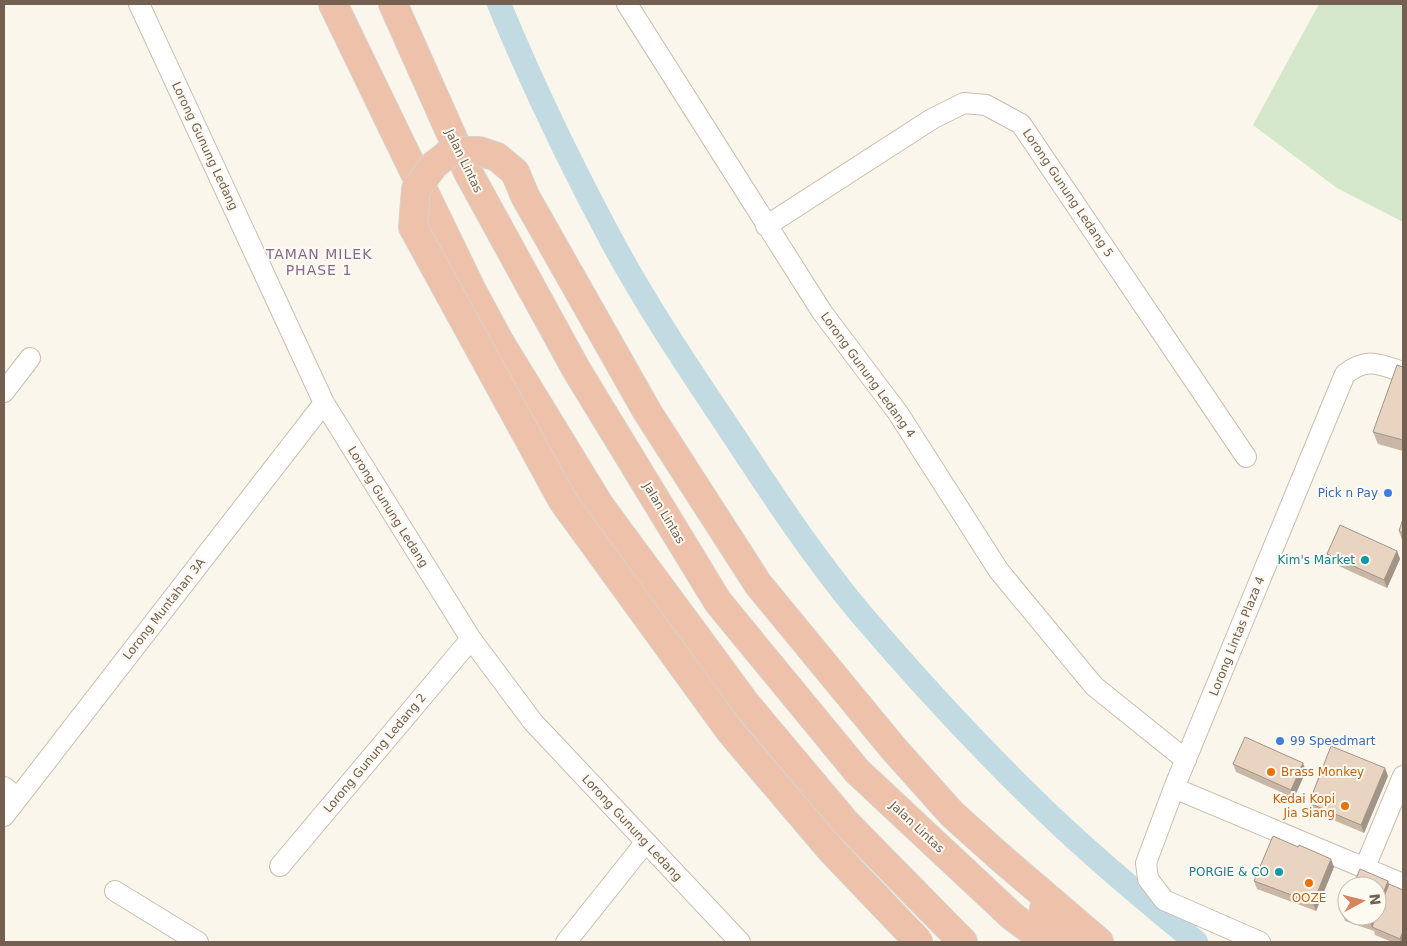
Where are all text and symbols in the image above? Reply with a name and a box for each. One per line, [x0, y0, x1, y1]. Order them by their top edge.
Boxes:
street label: Lorong Gunung Ledang [169, 80, 241, 212]
street label: Jalan Lintas [442, 126, 485, 195]
street label: Lorong Gunung Ledang 5 [1020, 126, 1116, 260]
district label: TAMAN MILEK PHASE 1 [265, 246, 372, 278]
street label: Lorong Gunung Ledang 4 [818, 310, 918, 440]
street label: Lorong Gunung Ledang [345, 444, 431, 570]
street label: Jalan Lintas [640, 479, 688, 546]
place label: Pick n Pay [1318, 486, 1378, 500]
marker: Pick n Pay [1382, 487, 1394, 499]
place label: Kim's Market [1277, 553, 1355, 567]
marker: Kim's Market [1359, 554, 1371, 566]
street label: Lorong Muntahan 3A [120, 555, 208, 662]
street label: Lorong Lintas Plaza 4 [1207, 574, 1267, 698]
street label: Lorong Gunung Ledang 2 [321, 690, 429, 816]
place label: 99 Speedmart [1290, 734, 1376, 748]
marker: 99 Speedmart [1274, 735, 1286, 747]
place label: Brass Monkey [1281, 765, 1364, 779]
marker: Brass Monkey [1265, 766, 1277, 778]
street label: Lorong Gunung Ledang [579, 772, 685, 884]
place label: Kedai Kopi Jia Siang [1273, 792, 1335, 820]
street label: Jalan Lintas [886, 798, 947, 856]
marker: Kedai Kopi Jia Siang [1339, 800, 1351, 812]
place label: PORGIE & CO [1189, 865, 1269, 879]
marker: PORGIE & CO [1273, 866, 1285, 878]
north arrow [1337, 876, 1387, 926]
marker: OOZE [1303, 877, 1315, 889]
place label: OOZE [1292, 891, 1326, 905]
text: N [1366, 893, 1384, 906]

